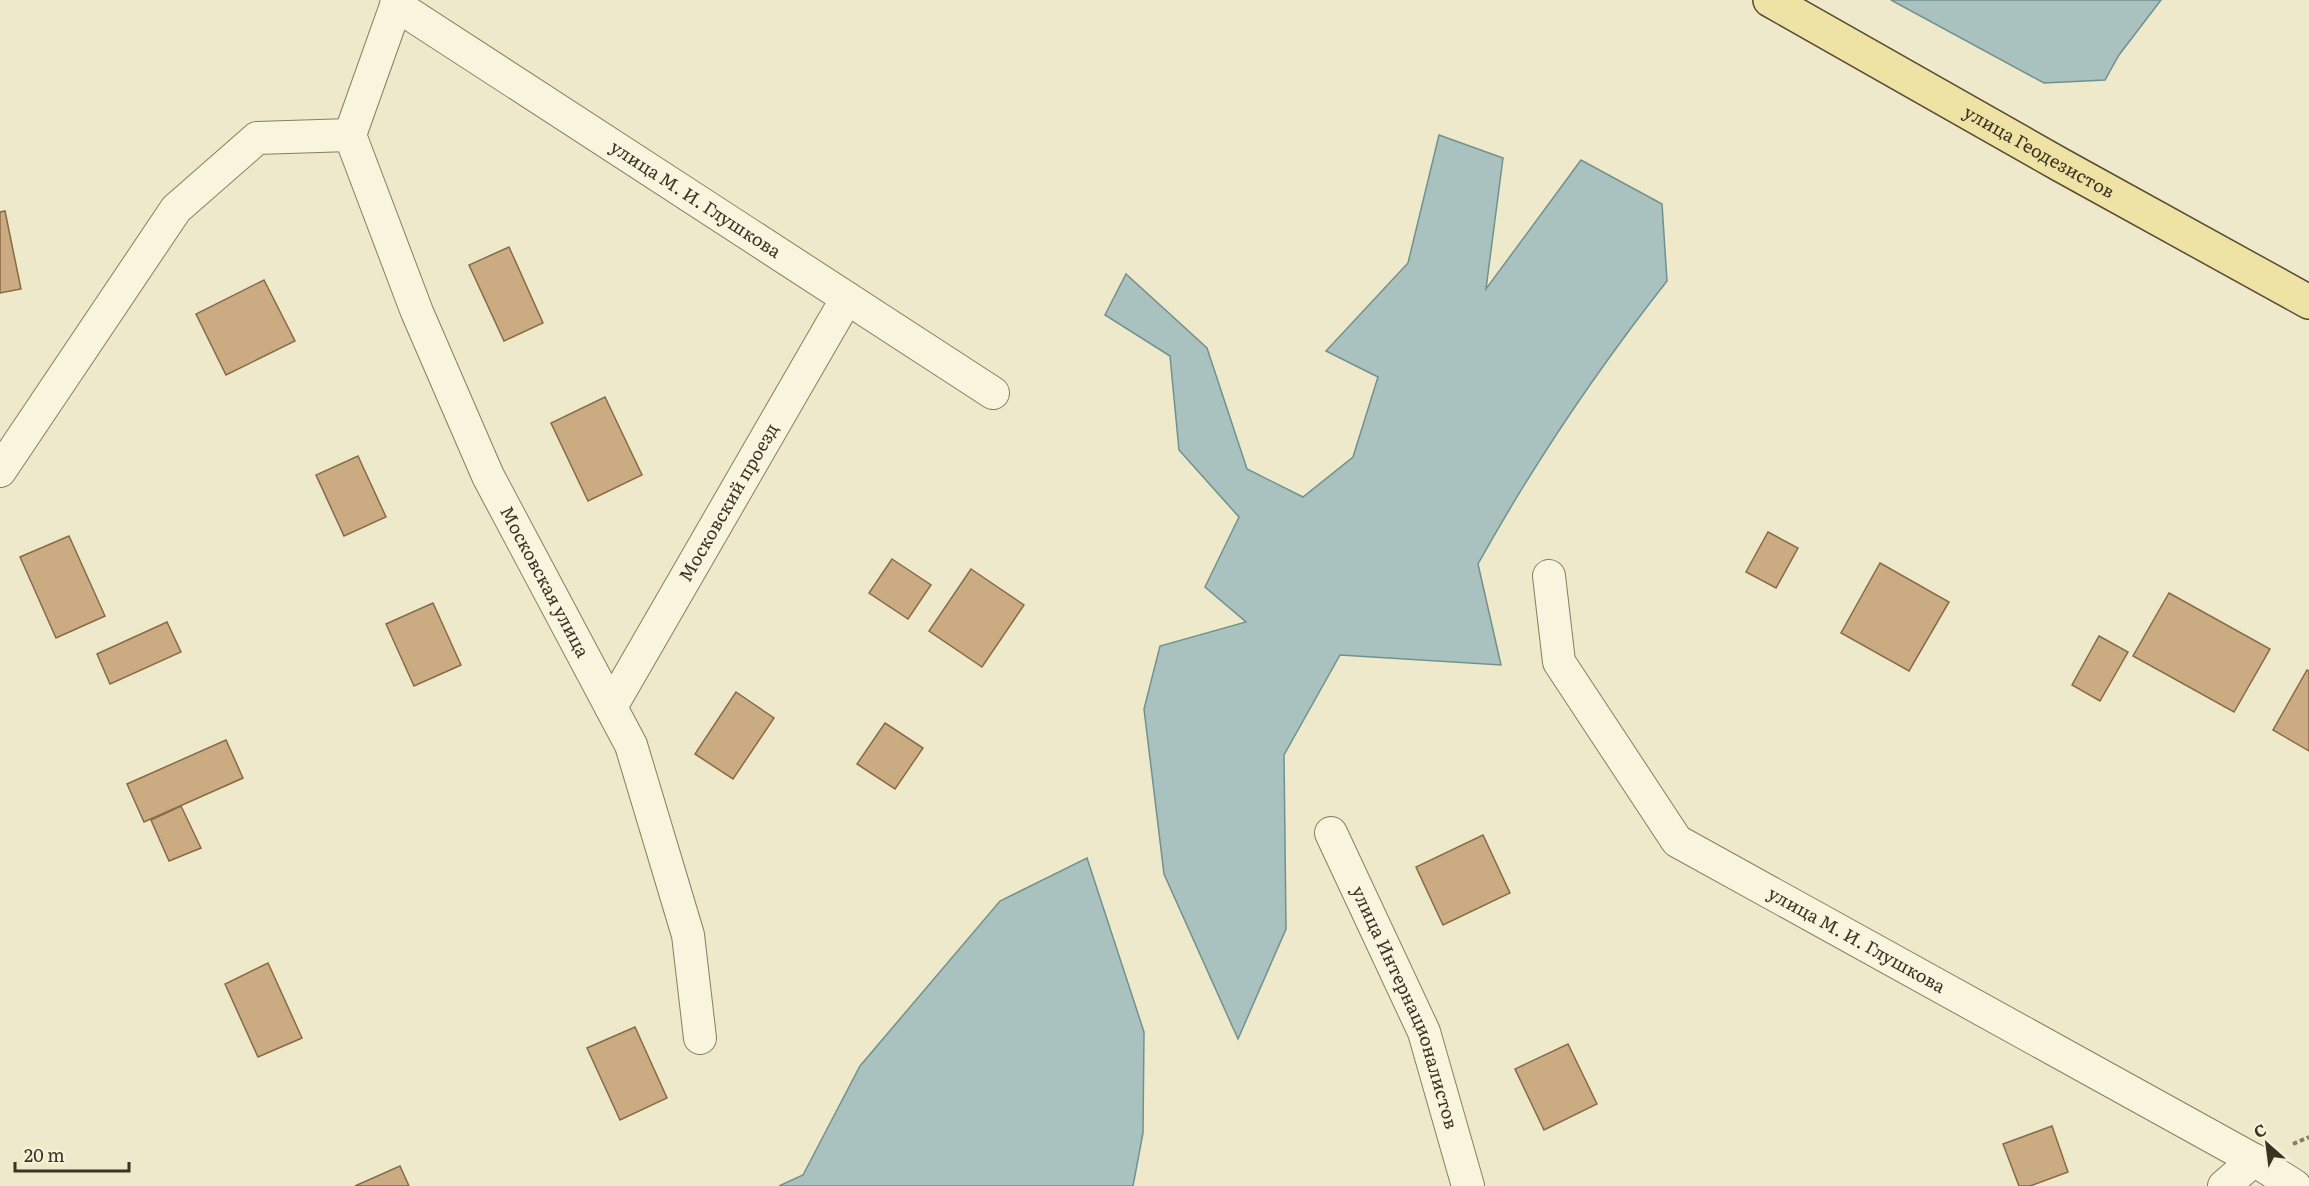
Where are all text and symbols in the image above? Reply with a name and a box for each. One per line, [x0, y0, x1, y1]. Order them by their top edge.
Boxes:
street label: улица Геодезистов [1959, 98, 2120, 204]
street label: улица М. И. Глушкова [605, 133, 787, 264]
street label: Московский проезд [671, 417, 784, 586]
street label: Московская улица [494, 501, 597, 662]
street label: улица М. И. Глушкова [1763, 879, 1951, 999]
street label: улица Интернационалистов [1346, 881, 1466, 1132]
north arrow [2237, 1114, 2297, 1174]
text: С [2249, 1117, 2270, 1143]
scale bar [15, 1135, 129, 1173]
text: 20 m [24, 1141, 65, 1168]

